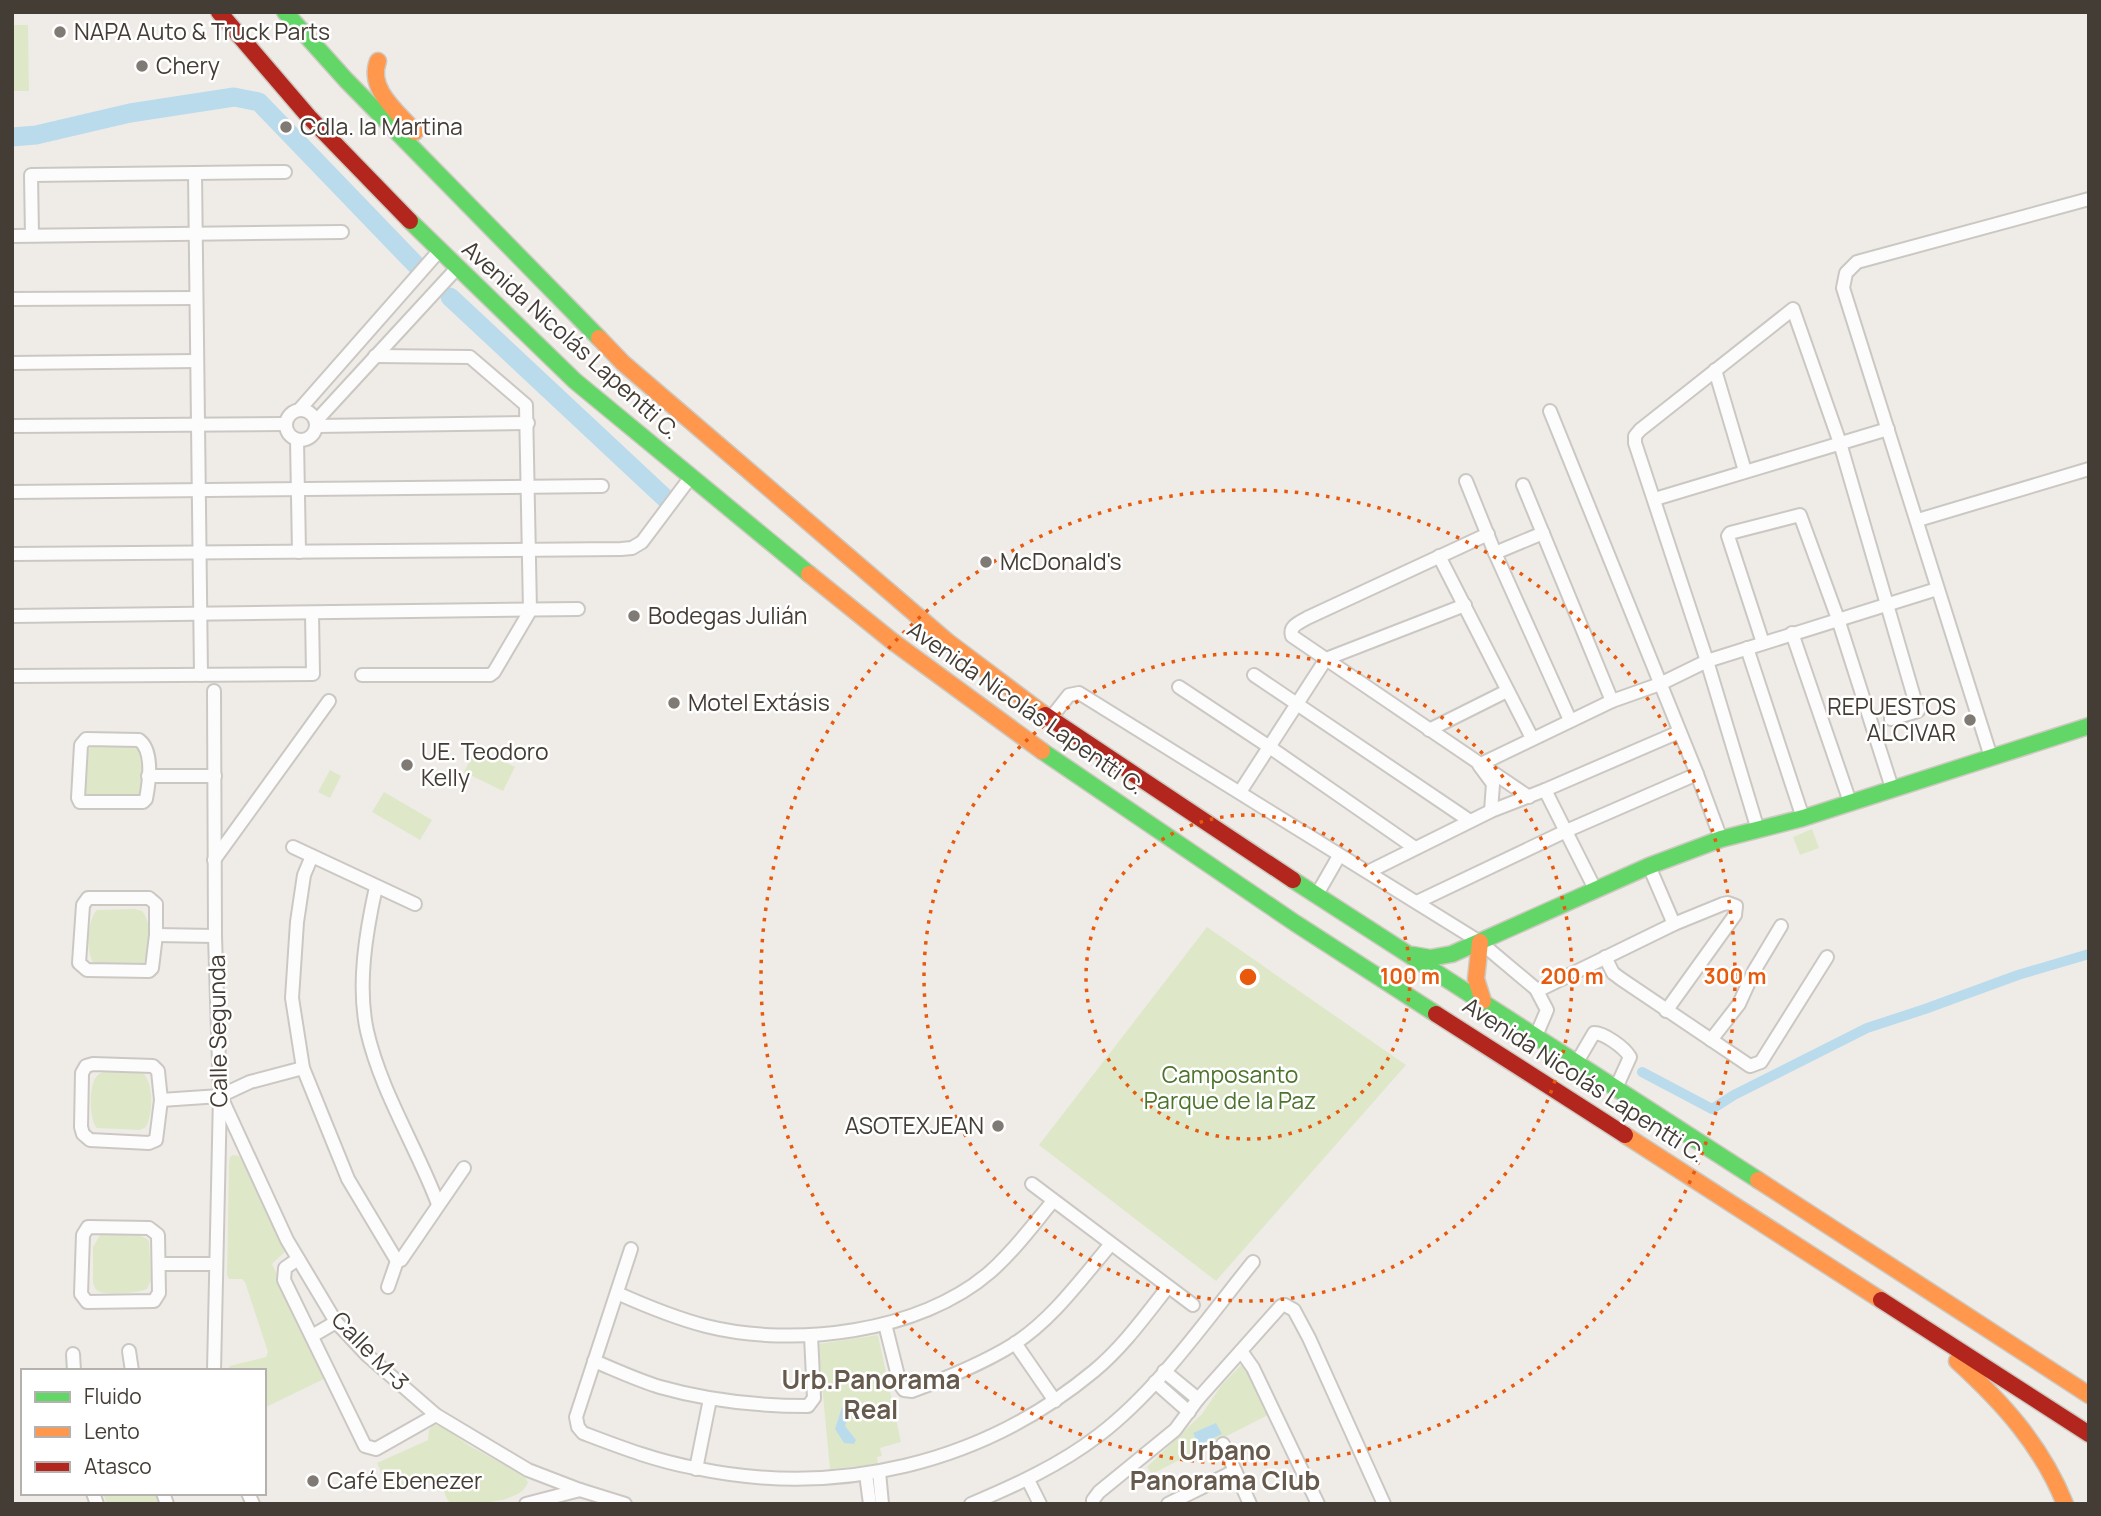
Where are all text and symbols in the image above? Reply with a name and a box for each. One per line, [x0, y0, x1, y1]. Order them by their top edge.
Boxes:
place label: NAPA Auto & Truck Parts [74, 15, 330, 47]
marker: NAPA Auto & Truck Parts [52, 24, 68, 40]
place label: Chery [156, 49, 220, 81]
marker: Chery [134, 58, 150, 74]
place label: Cdla. la Martina [300, 110, 463, 142]
marker: Cdla. la Martina [278, 119, 294, 135]
street label: Avenida Nicolás Lapentti C. [456, 233, 688, 446]
place label: McDonald's [1000, 545, 1122, 577]
marker: McDonald's [978, 554, 994, 570]
place label: Bodegas Julián [648, 599, 807, 631]
marker: Bodegas Julián [626, 608, 642, 624]
street label: Avenida Nicolás Lapentti C. [901, 613, 1152, 801]
place label: Motel Extásis [688, 686, 830, 718]
place label: REPUESTOS ALCIVAR [1827, 690, 1956, 748]
marker: Motel Extásis [666, 695, 682, 711]
marker: REPUESTOS ALCIVAR [1962, 712, 1978, 728]
place label: UE. Teodoro Kelly [421, 735, 549, 793]
marker: UE. Teodoro Kelly [399, 757, 415, 773]
street label: Calle Segunda [200, 954, 234, 1108]
text: 100 m [1380, 962, 1440, 990]
text: 200 m [1540, 962, 1604, 990]
text: 300 m [1704, 962, 1766, 990]
centre of rings [1236, 965, 1260, 989]
street label: Avenida Nicolás Lapentti C. [1457, 989, 1712, 1170]
park label: Camposanto Parque de la Paz [1144, 1058, 1316, 1116]
place label: ASOTEXJEAN [845, 1109, 984, 1141]
marker: ASOTEXJEAN [990, 1118, 1006, 1134]
street label: Calle M-3 [325, 1304, 417, 1397]
district label: Urb.Panorama Real [781, 1361, 961, 1427]
legend [21, 1369, 266, 1495]
text: Fluido [84, 1382, 142, 1410]
text: Lento [84, 1417, 140, 1445]
district label: Urbano Panorama Club [1130, 1432, 1320, 1498]
text: Atasco [84, 1452, 152, 1480]
place label: Café Ebenezer [327, 1464, 482, 1496]
marker: Café Ebenezer [305, 1473, 321, 1489]

